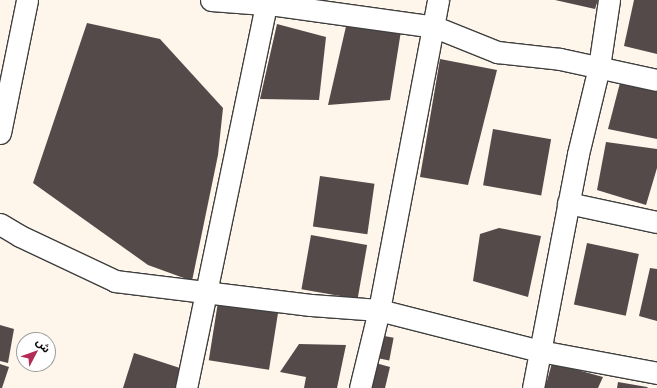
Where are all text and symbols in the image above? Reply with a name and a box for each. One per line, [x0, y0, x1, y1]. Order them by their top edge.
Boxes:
north arrow [16, 332, 56, 372]
text: ش [33, 334, 55, 356]

